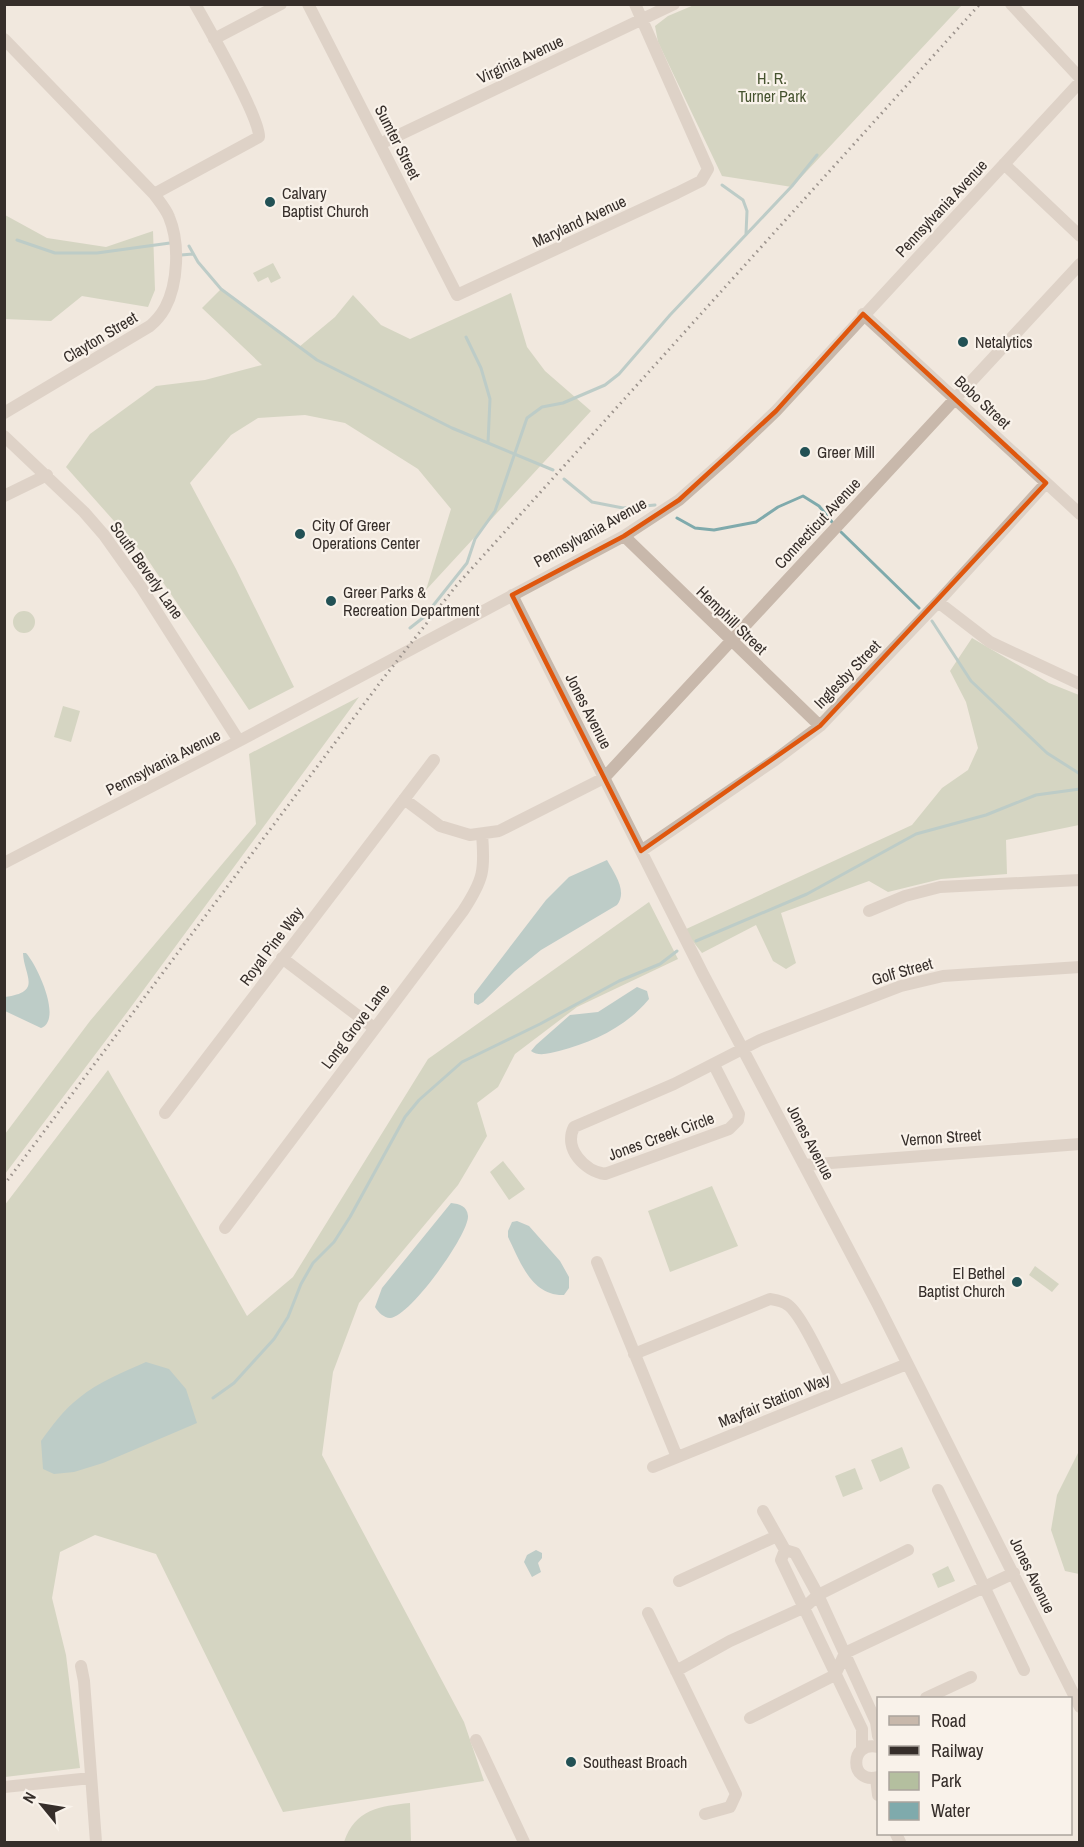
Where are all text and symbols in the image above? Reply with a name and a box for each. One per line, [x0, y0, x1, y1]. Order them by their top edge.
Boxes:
street label: Virginia Avenue [473, 29, 567, 89]
park label: H. R. Turner Park [738, 67, 807, 107]
street label: Sumter Street [370, 101, 426, 183]
street label: Pennsylvania Avenue [890, 154, 992, 262]
place label: Calvary Baptist Church [282, 182, 369, 222]
street label: Maryland Avenue [529, 190, 629, 252]
marker: Calvary Baptist Church [263, 195, 277, 209]
street label: Clayton Street [59, 306, 142, 368]
place label: Netalytics [975, 331, 1033, 353]
marker: Netalytics [956, 335, 970, 349]
street label: Bobo Street [950, 370, 1016, 434]
place label: Greer Mill [817, 441, 875, 463]
marker: Greer Mill [798, 445, 812, 459]
street label: Connecticut Avenue [769, 473, 865, 573]
street label: Pennsylvania Avenue [530, 492, 650, 572]
place label: City Of Greer Operations Center [312, 514, 421, 554]
street label: South Beverly Lane [105, 517, 189, 623]
marker: City Of Greer Operations Center [293, 527, 307, 541]
place label: Greer Parks & Recreation Department [343, 581, 480, 621]
street label: Hemphill Street [692, 581, 772, 660]
marker: Greer Parks & Recreation Department [324, 594, 338, 608]
street label: Inglesby Street [809, 635, 886, 713]
street label: Jones Avenue [561, 669, 617, 753]
street label: Pennsylvania Avenue [102, 724, 224, 800]
street label: Royal Pine Way [234, 902, 308, 990]
street label: Golf Street [869, 952, 936, 990]
street label: Long Grove Lane [316, 979, 394, 1073]
street label: Jones Avenue [782, 1101, 840, 1183]
street label: Jones Creek Circle [605, 1107, 717, 1165]
street label: Vernon Street [900, 1123, 982, 1151]
place label: El Bethel Baptist Church [918, 1262, 1005, 1302]
marker: El Bethel Baptist Church [1010, 1275, 1024, 1289]
street label: Mayfair Station Way [715, 1367, 833, 1432]
street label: Jones Avenue [1005, 1533, 1061, 1617]
legend [877, 1697, 1072, 1835]
text: Road [931, 1708, 966, 1733]
text: Railway [931, 1738, 984, 1763]
place label: Southeast Broach [583, 1751, 687, 1773]
marker: Southeast Broach [564, 1755, 578, 1769]
text: Park [931, 1768, 962, 1793]
north arrow [12, 1775, 72, 1835]
text: N [17, 1788, 41, 1807]
text: Water [931, 1798, 970, 1823]

